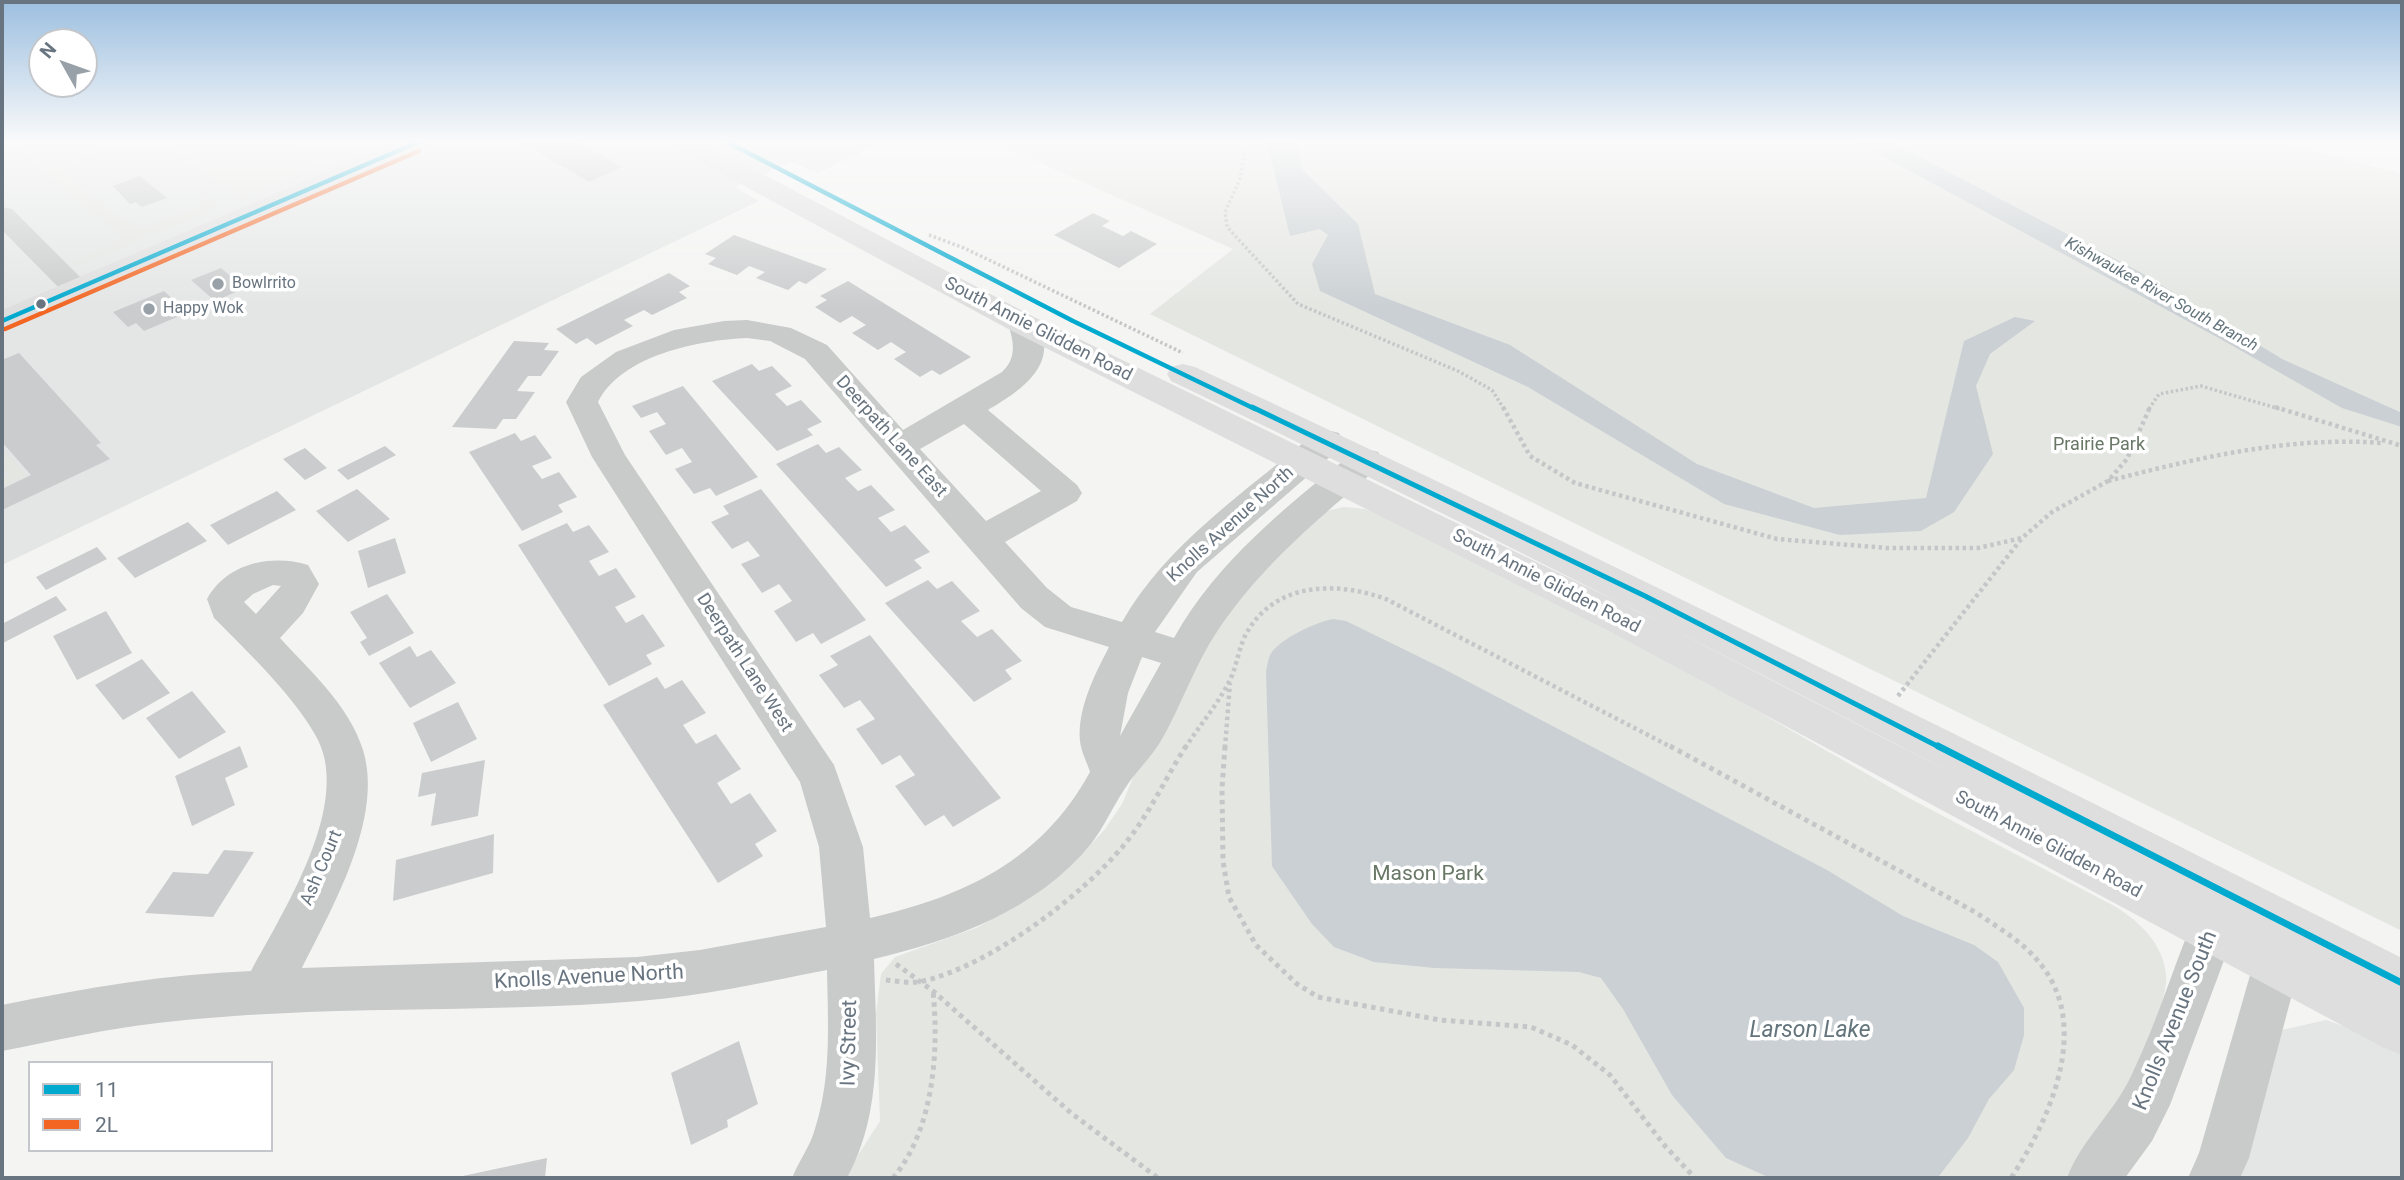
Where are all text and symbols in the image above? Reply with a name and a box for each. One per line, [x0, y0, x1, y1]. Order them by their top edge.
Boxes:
north arrow [28, 28, 98, 98]
text: N [35, 38, 61, 63]
water label: Kishwaukee River South Branch [2061, 234, 2261, 356]
street label: South Annie Glidden Road [941, 273, 1135, 387]
place label: Bowlrrito [232, 274, 296, 294]
marker: Bowlrrito [210, 276, 226, 292]
unlabelled marker [34, 297, 48, 311]
place label: Happy Wok [163, 299, 244, 319]
marker: Happy Wok [141, 301, 157, 317]
street label: Deerpath Lane East [831, 372, 951, 502]
park label: Prairie Park [2053, 434, 2145, 456]
street label: Knolls Avenue North [1163, 463, 1299, 587]
street label: South Annie Glidden Road [1449, 525, 1643, 639]
street label: Deerpath Lane West [691, 590, 797, 736]
street label: South Annie Glidden Road [1951, 787, 2145, 903]
street label: Ash Court [296, 827, 348, 909]
park label: Mason Park [1372, 862, 1484, 888]
street label: Knolls Avenue South [2129, 928, 2223, 1114]
street label: Knolls Avenue North [494, 960, 684, 996]
street label: Ivy Street [837, 1000, 863, 1086]
water label: Larson Lake [1750, 1017, 1870, 1045]
legend [28, 1061, 273, 1152]
text: 11 [95, 1078, 119, 1102]
text: 2L [95, 1113, 118, 1137]

